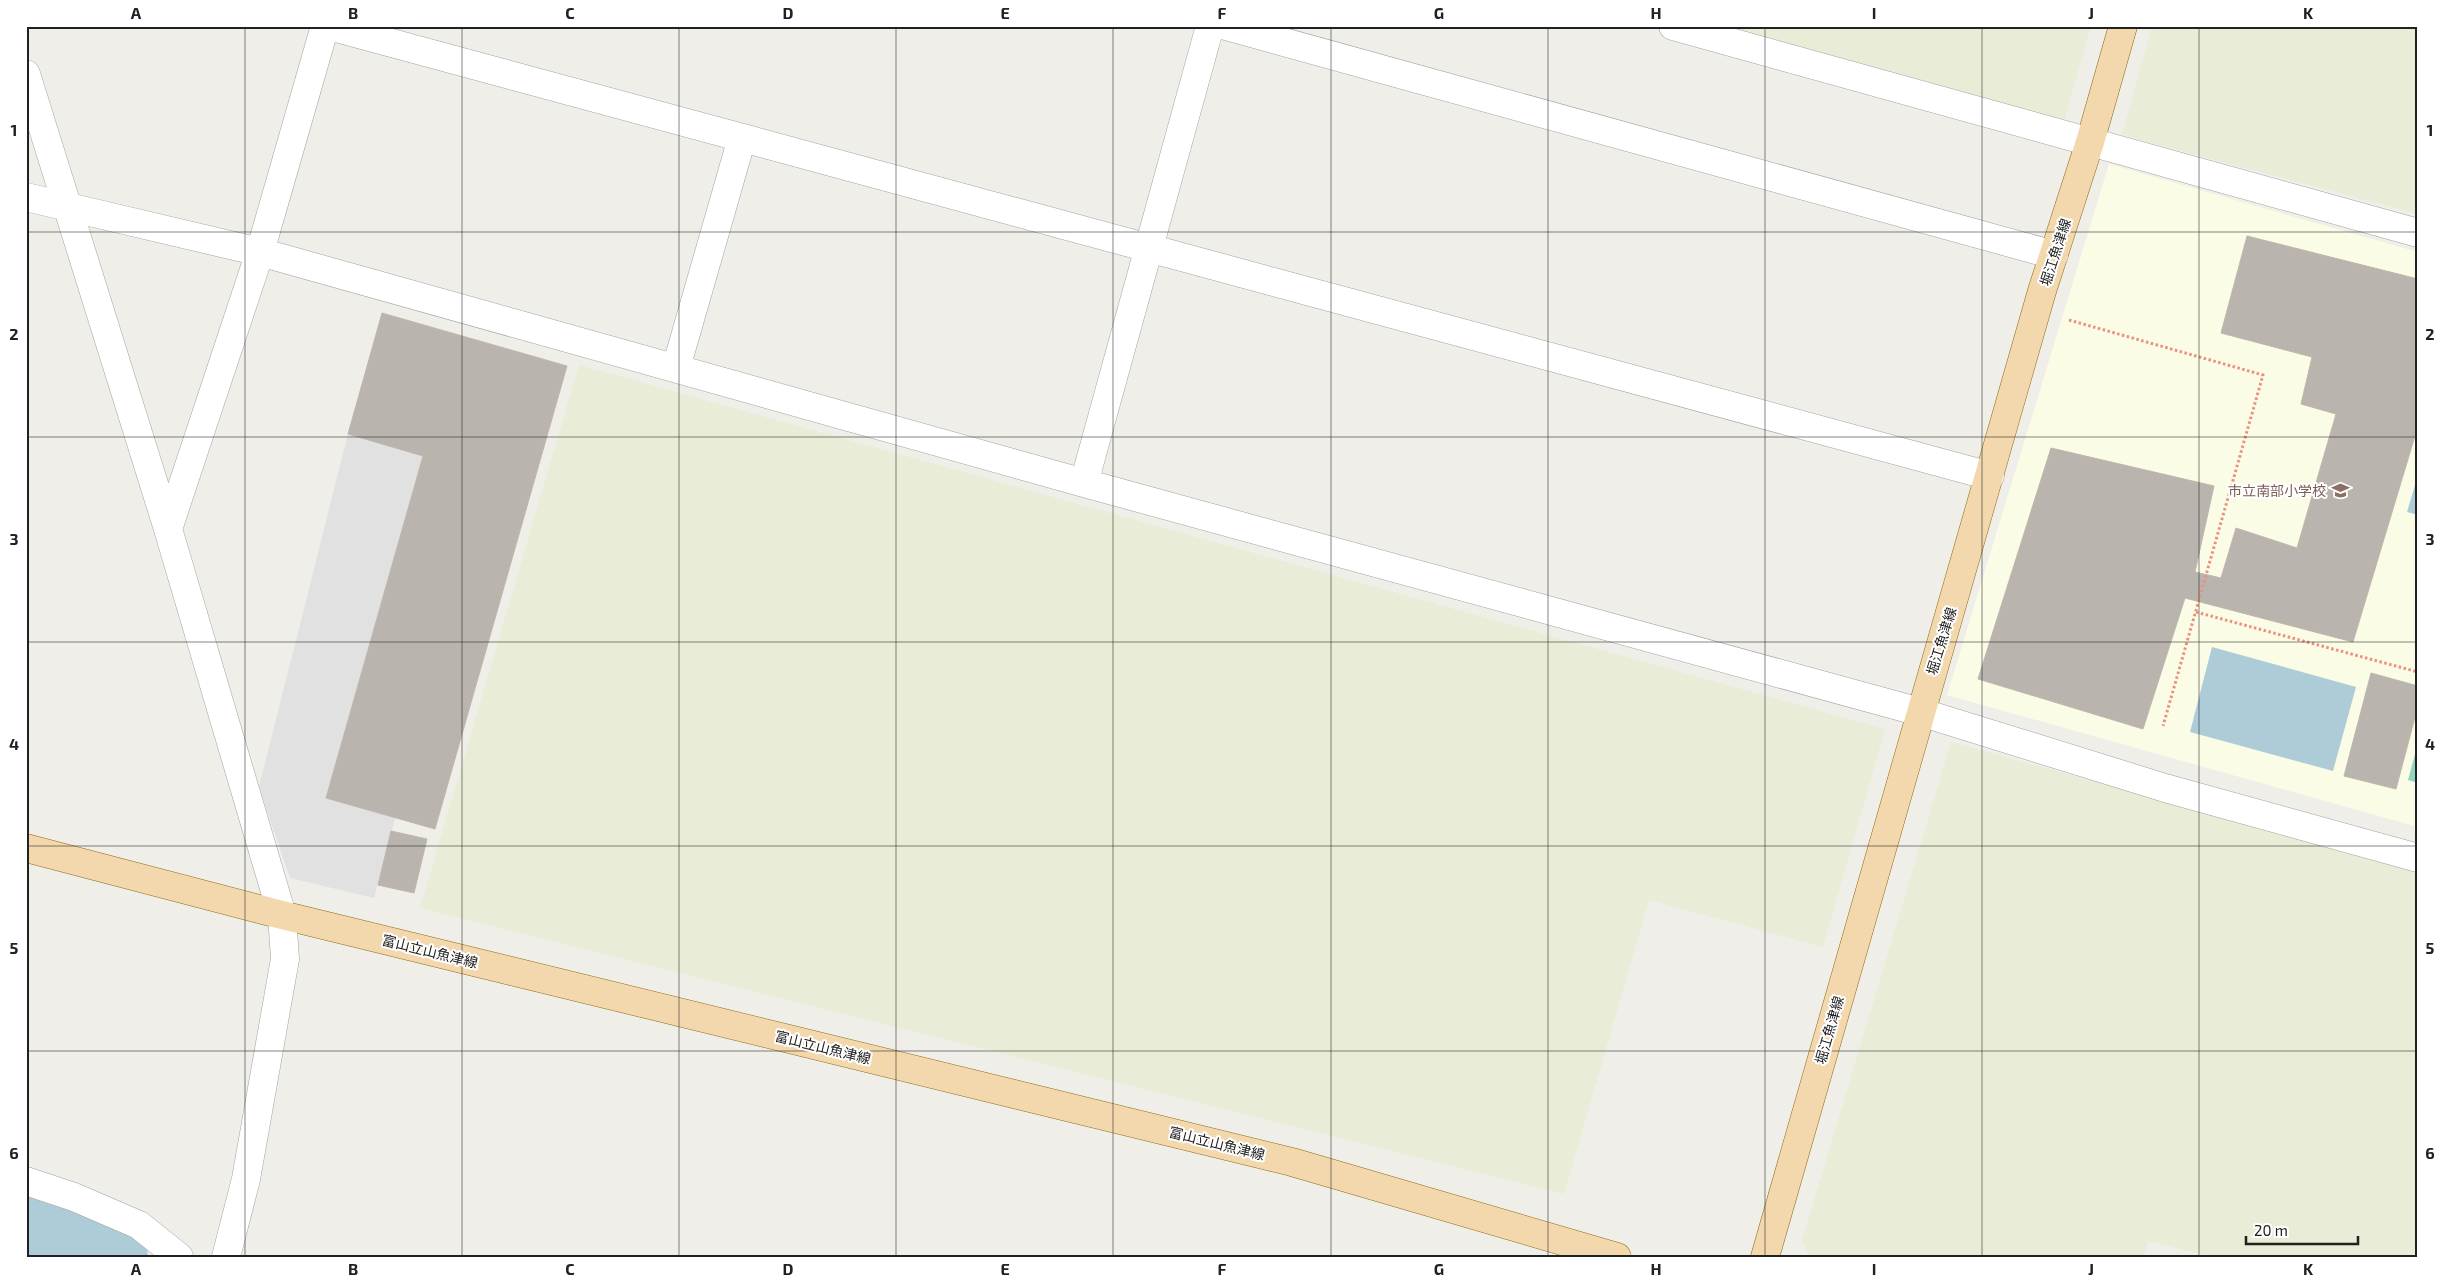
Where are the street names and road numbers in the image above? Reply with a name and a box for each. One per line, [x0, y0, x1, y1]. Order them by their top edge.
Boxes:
street label: 堀江魚津線 [2036, 216, 2074, 288]
street label: 堀江魚津線 [1923, 605, 1959, 677]
street label: 富山立山魚津線 [380, 931, 480, 971]
street label: 堀江魚津線 [1811, 994, 1847, 1066]
street label: 富山立山魚津線 [773, 1027, 873, 1067]
street label: 富山立山魚津線 [1167, 1123, 1267, 1163]

